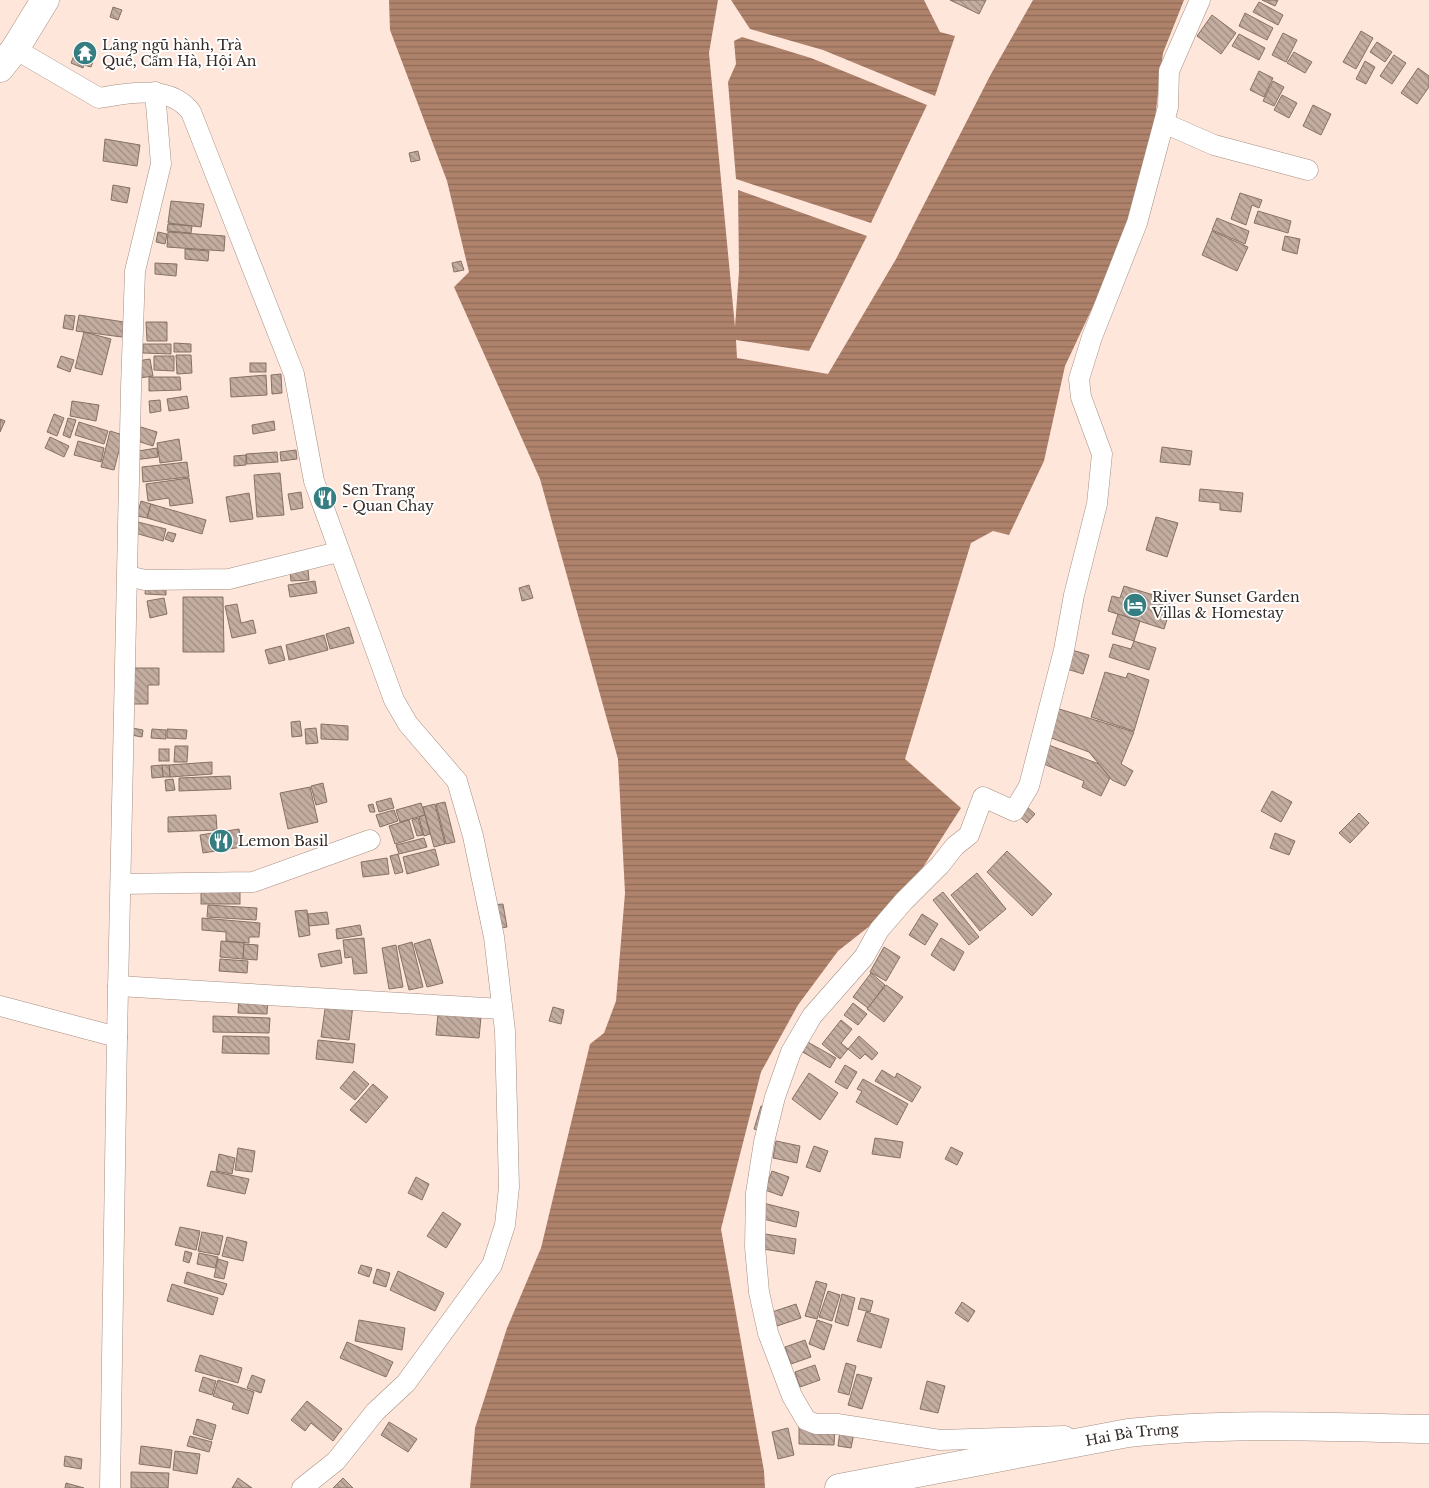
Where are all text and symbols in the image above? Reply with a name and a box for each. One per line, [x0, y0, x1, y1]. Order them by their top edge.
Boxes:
place label: Lăng ngũ hành, Trà Quế, Cẩm Hà, Hội An [102, 36, 257, 70]
temple icon: Lăng ngũ hành, Trà Quế, Cẩm Hà, Hội An [72, 40, 98, 66]
place label: Sen Trang - Quan Chay [342, 481, 434, 515]
restaurant icon: Sen Trang - Quan Chay [312, 485, 338, 511]
place label: River Sunset Garden Villas & Homestay [1151, 588, 1300, 622]
hotel icon: River Sunset Garden Villas & Homestay [1122, 592, 1148, 618]
restaurant icon: Lemon Basil [208, 828, 234, 854]
place label: Lemon Basil [238, 832, 329, 850]
street label: Hai Bà Trưng [1084, 1420, 1180, 1450]

